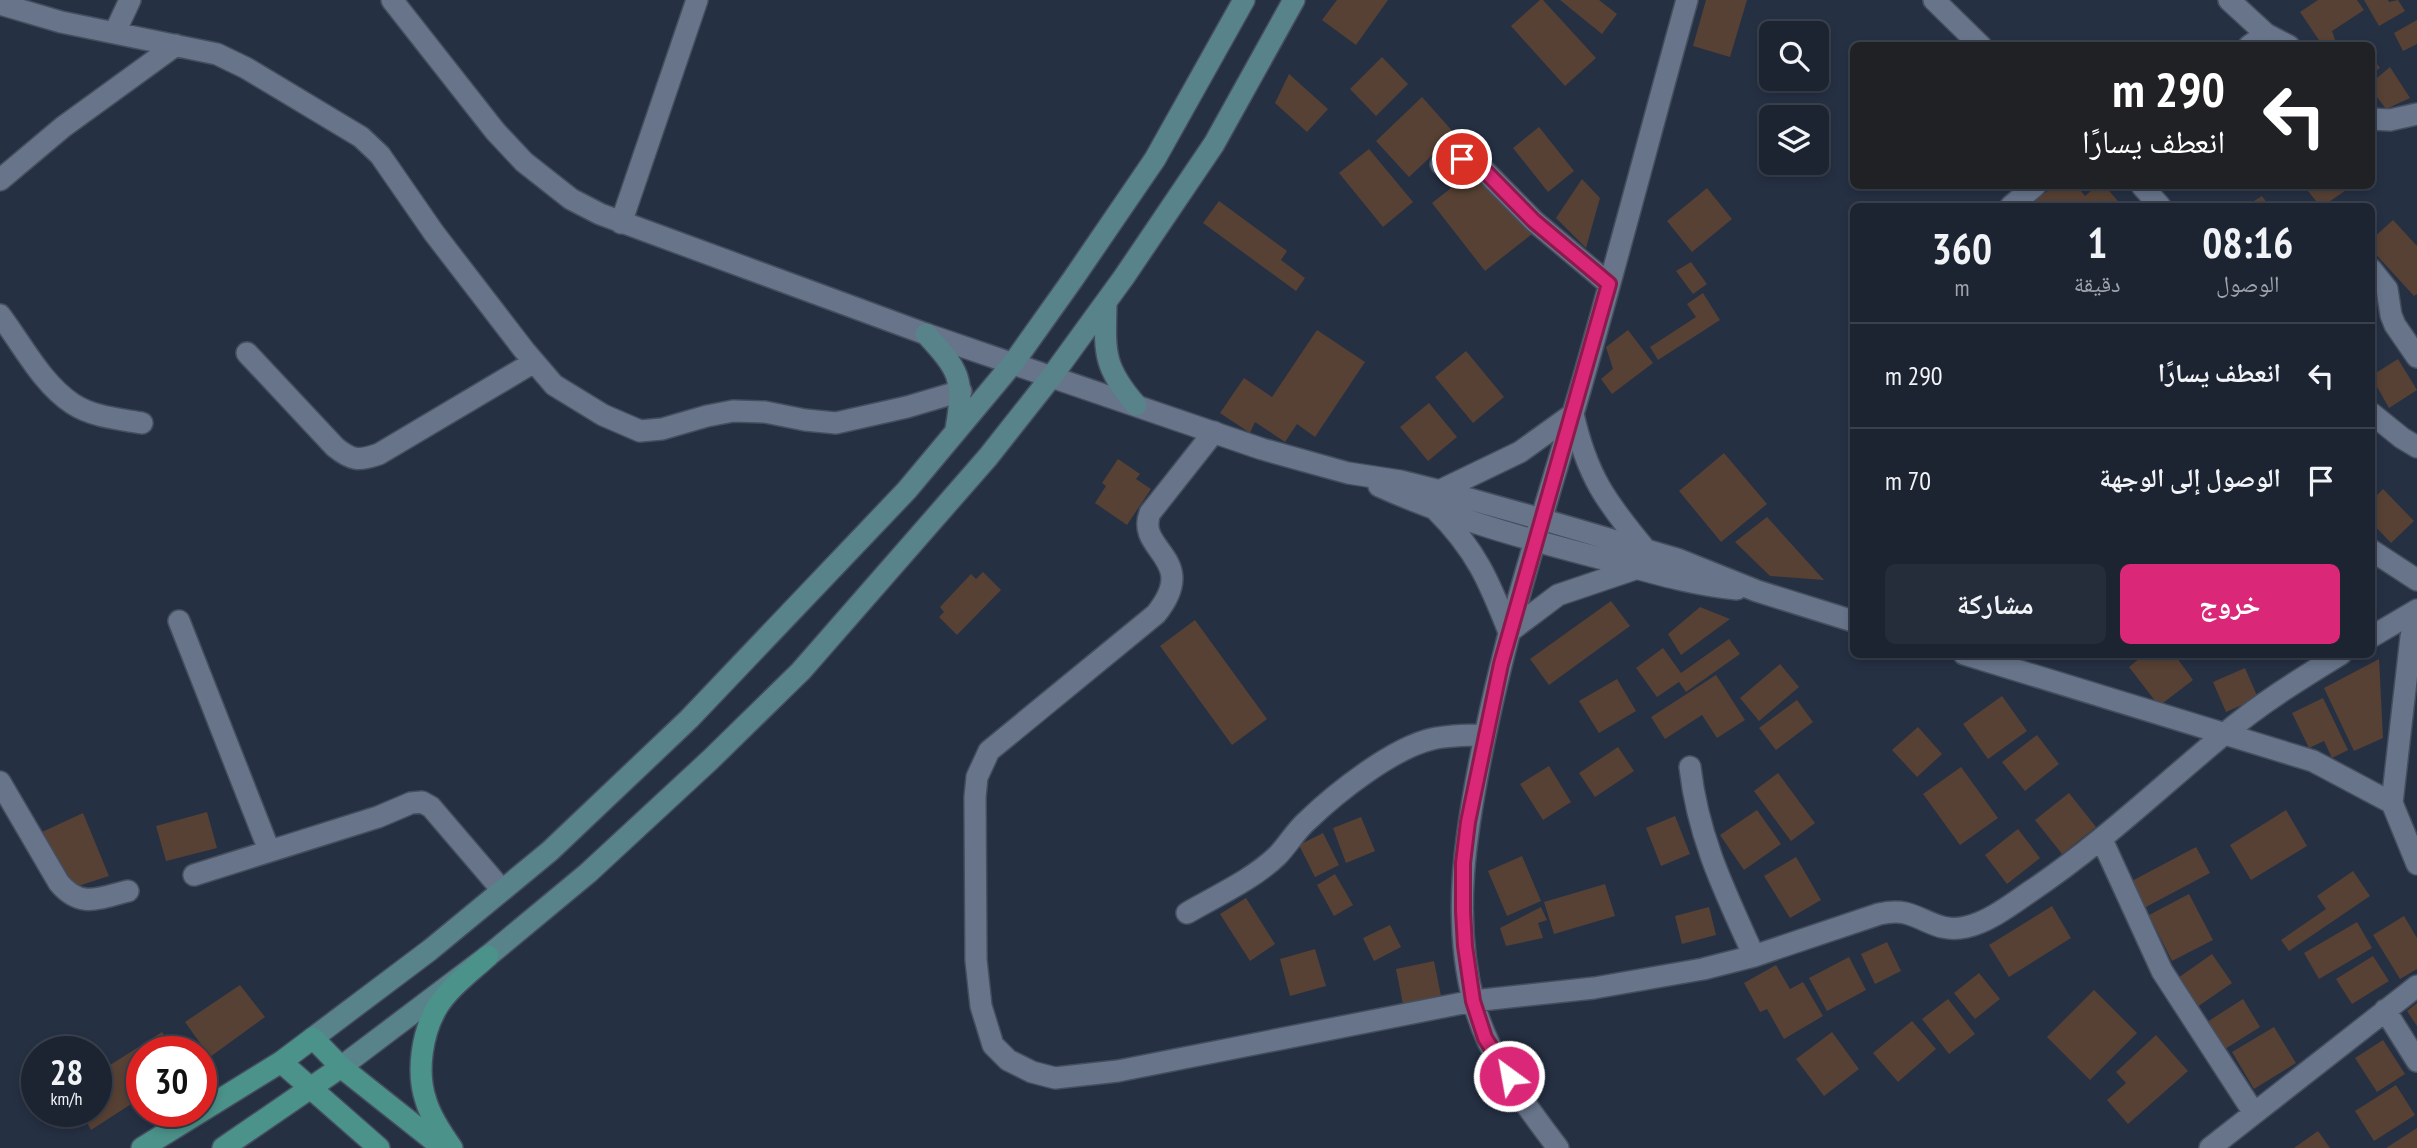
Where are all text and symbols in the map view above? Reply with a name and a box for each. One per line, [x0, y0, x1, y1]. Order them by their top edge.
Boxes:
map controls [1759, 21, 1829, 175]
button: search [1759, 21, 1829, 91]
text: 290 m [2112, 57, 2225, 121]
icon: left [2249, 70, 2340, 161]
button: layers [1759, 105, 1829, 175]
text: انعطف يسارًا [2082, 120, 2225, 162]
pin [1432, 129, 1492, 189]
icon: arrive [1443, 140, 1481, 178]
text: 1 [2087, 215, 2107, 270]
text: 08:16 [2202, 215, 2293, 270]
text: 360 [1932, 221, 1992, 276]
text: دقيقة [2074, 269, 2121, 298]
text: الوصول [2216, 269, 2280, 298]
text: m [1954, 273, 1969, 302]
text: انعطف يسارًا [2158, 356, 2281, 389]
icon: left [2302, 357, 2340, 395]
text: 290 m [1885, 359, 1943, 392]
text: الوصول إلى الوجهة [2099, 461, 2281, 494]
icon: arrive [2302, 462, 2340, 500]
text: 70 m [1885, 464, 1931, 497]
button: مشاركة [1885, 564, 2106, 644]
button: خروج [2120, 564, 2340, 644]
speed limit sign: 30 [126, 1036, 217, 1127]
position arrow [1472, 1039, 1546, 1113]
text: 28 [50, 1049, 83, 1095]
text: km/h [51, 1087, 82, 1110]

